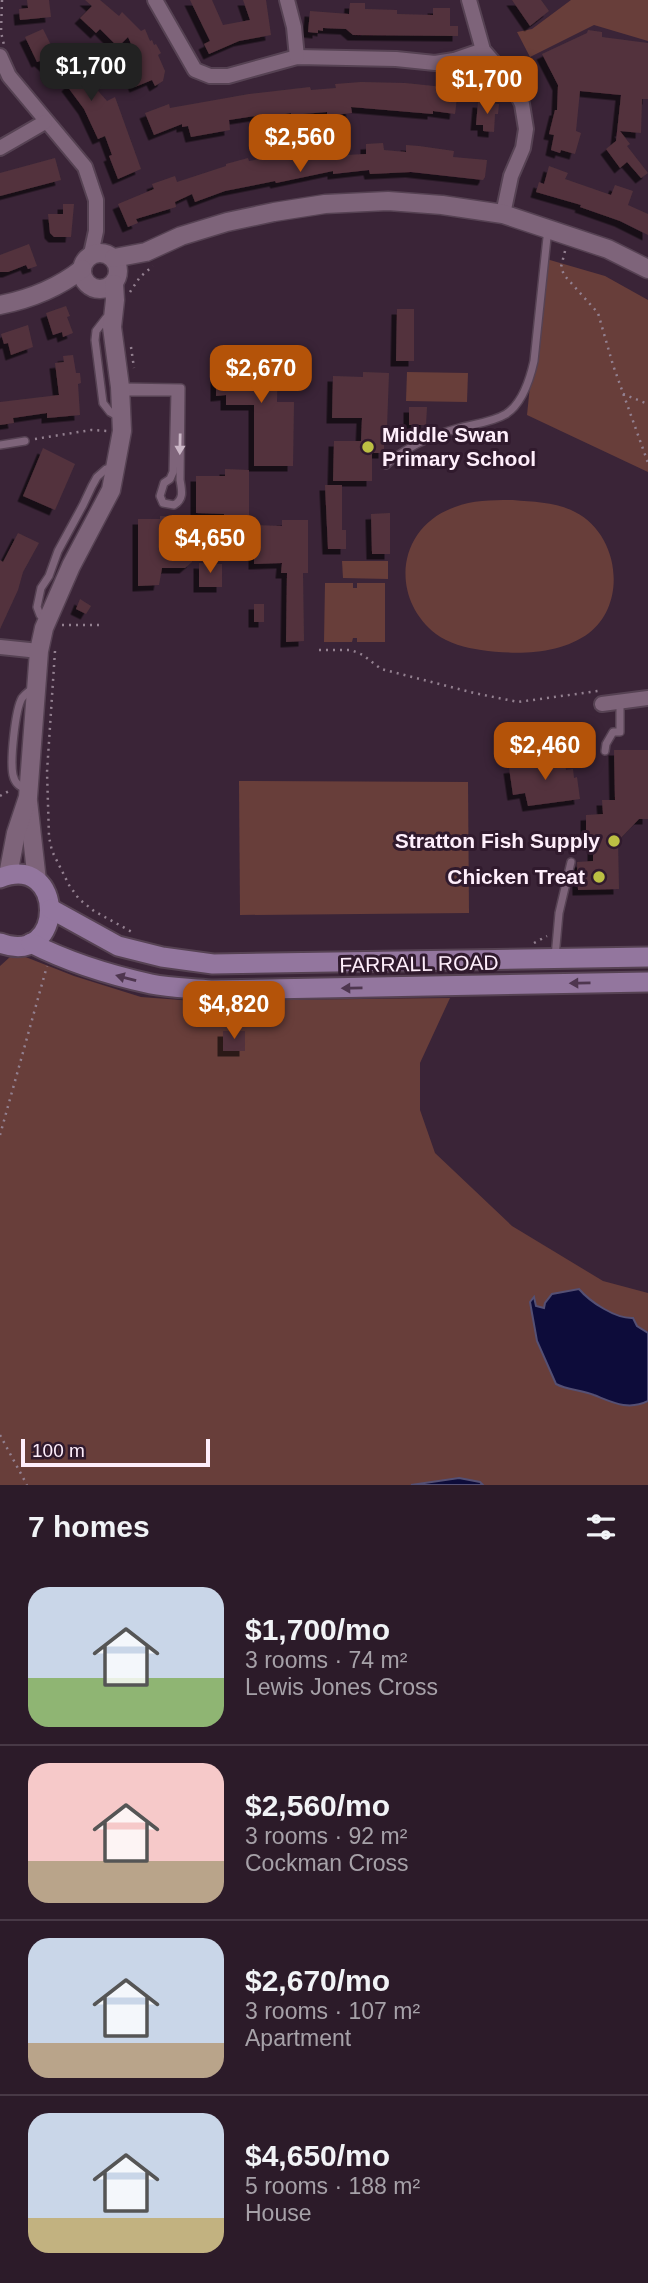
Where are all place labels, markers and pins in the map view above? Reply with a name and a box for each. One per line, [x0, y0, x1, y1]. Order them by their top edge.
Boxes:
pin: $1,700 [34, 43, 148, 103]
pin: $1,700 [430, 57, 544, 116]
pin: $2,560 [243, 114, 357, 174]
pin: $2,670 [204, 346, 318, 405]
place label: Middle Swan Primary School [382, 423, 536, 470]
marker: Middle Swan Primary School [360, 439, 376, 455]
pin: $4,650 [153, 516, 267, 575]
pin: $2,460 [488, 722, 602, 782]
place label: Stratton Fish Supply [395, 829, 600, 852]
marker: Stratton Fish Supply [606, 833, 622, 849]
place label: Chicken Treat [447, 865, 585, 888]
marker: Chicken Treat [591, 869, 607, 885]
pin: $4,820 [177, 982, 291, 1041]

